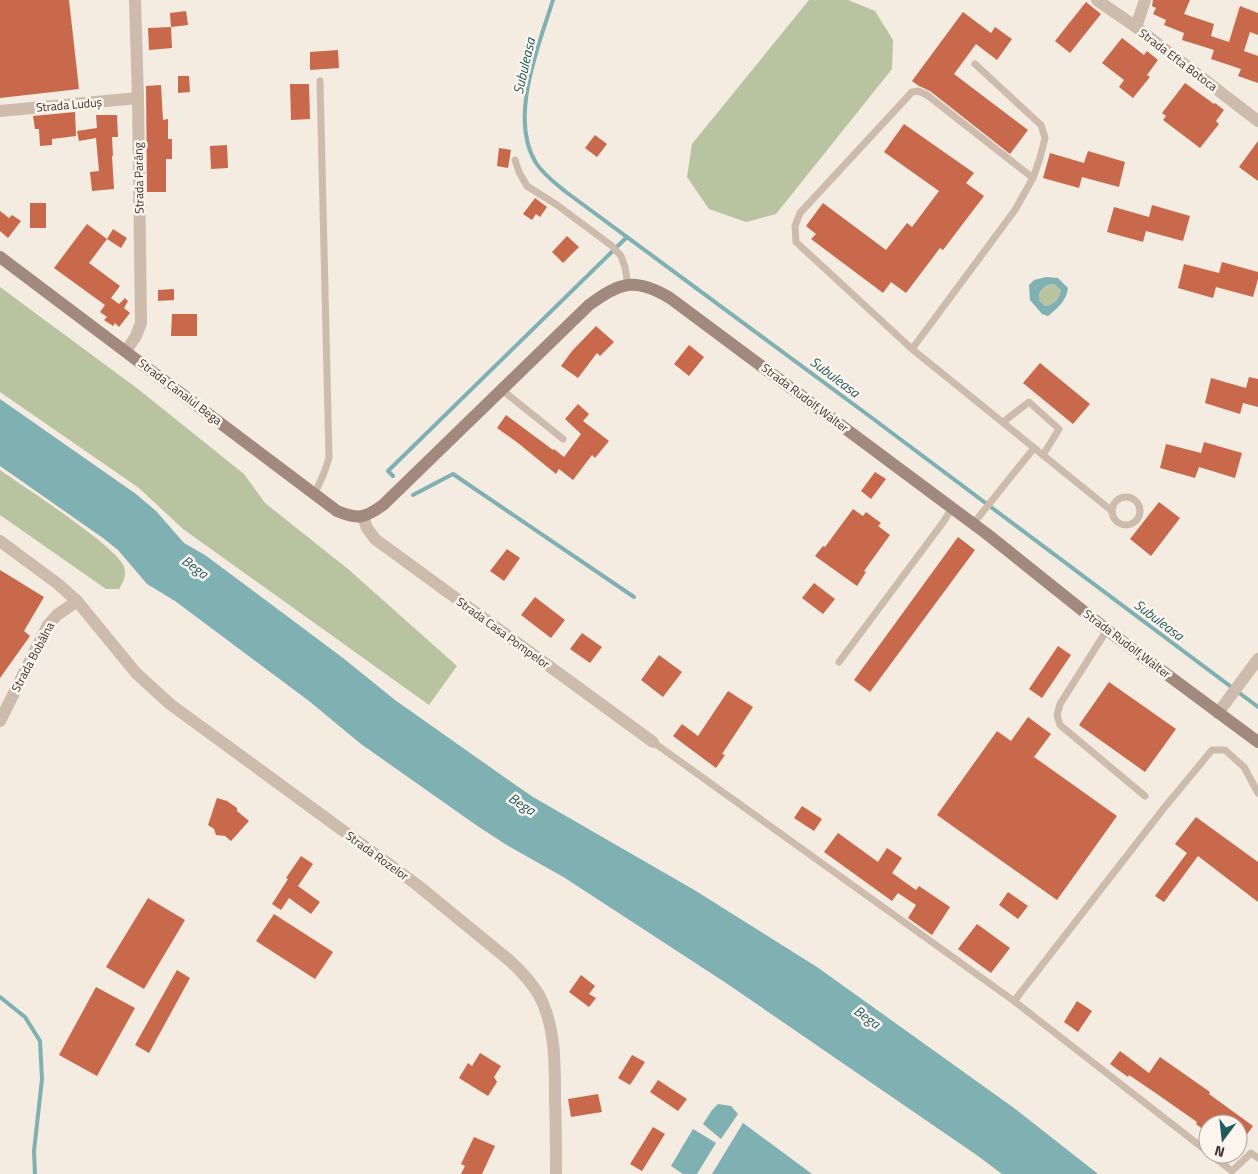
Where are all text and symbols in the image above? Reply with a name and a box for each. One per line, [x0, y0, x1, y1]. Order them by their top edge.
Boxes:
street label: Strada Efta Botoca [1135, 24, 1222, 96]
water label: Subuleasa [507, 35, 540, 96]
street label: Strada Luduș [35, 92, 103, 117]
street label: Strada Parâng [128, 142, 149, 214]
water label: Subuleasa [806, 351, 865, 403]
street label: Strada Canalul Bega [134, 354, 226, 430]
street label: Strada Rudolf Walter [758, 358, 853, 437]
water label: Bega [178, 550, 214, 584]
street label: Strada Casa Pompelor [453, 592, 554, 673]
water label: Subuleasa [1130, 594, 1189, 646]
street label: Strada Rudolf Walter [1080, 604, 1175, 683]
street label: Strada Bobâlna [6, 618, 59, 695]
water label: Bega [505, 787, 541, 821]
street label: Strada Rozelor [342, 826, 413, 885]
water label: Bega [850, 1000, 886, 1034]
north arrow [1198, 1114, 1248, 1164]
text: N [1212, 1141, 1227, 1163]

